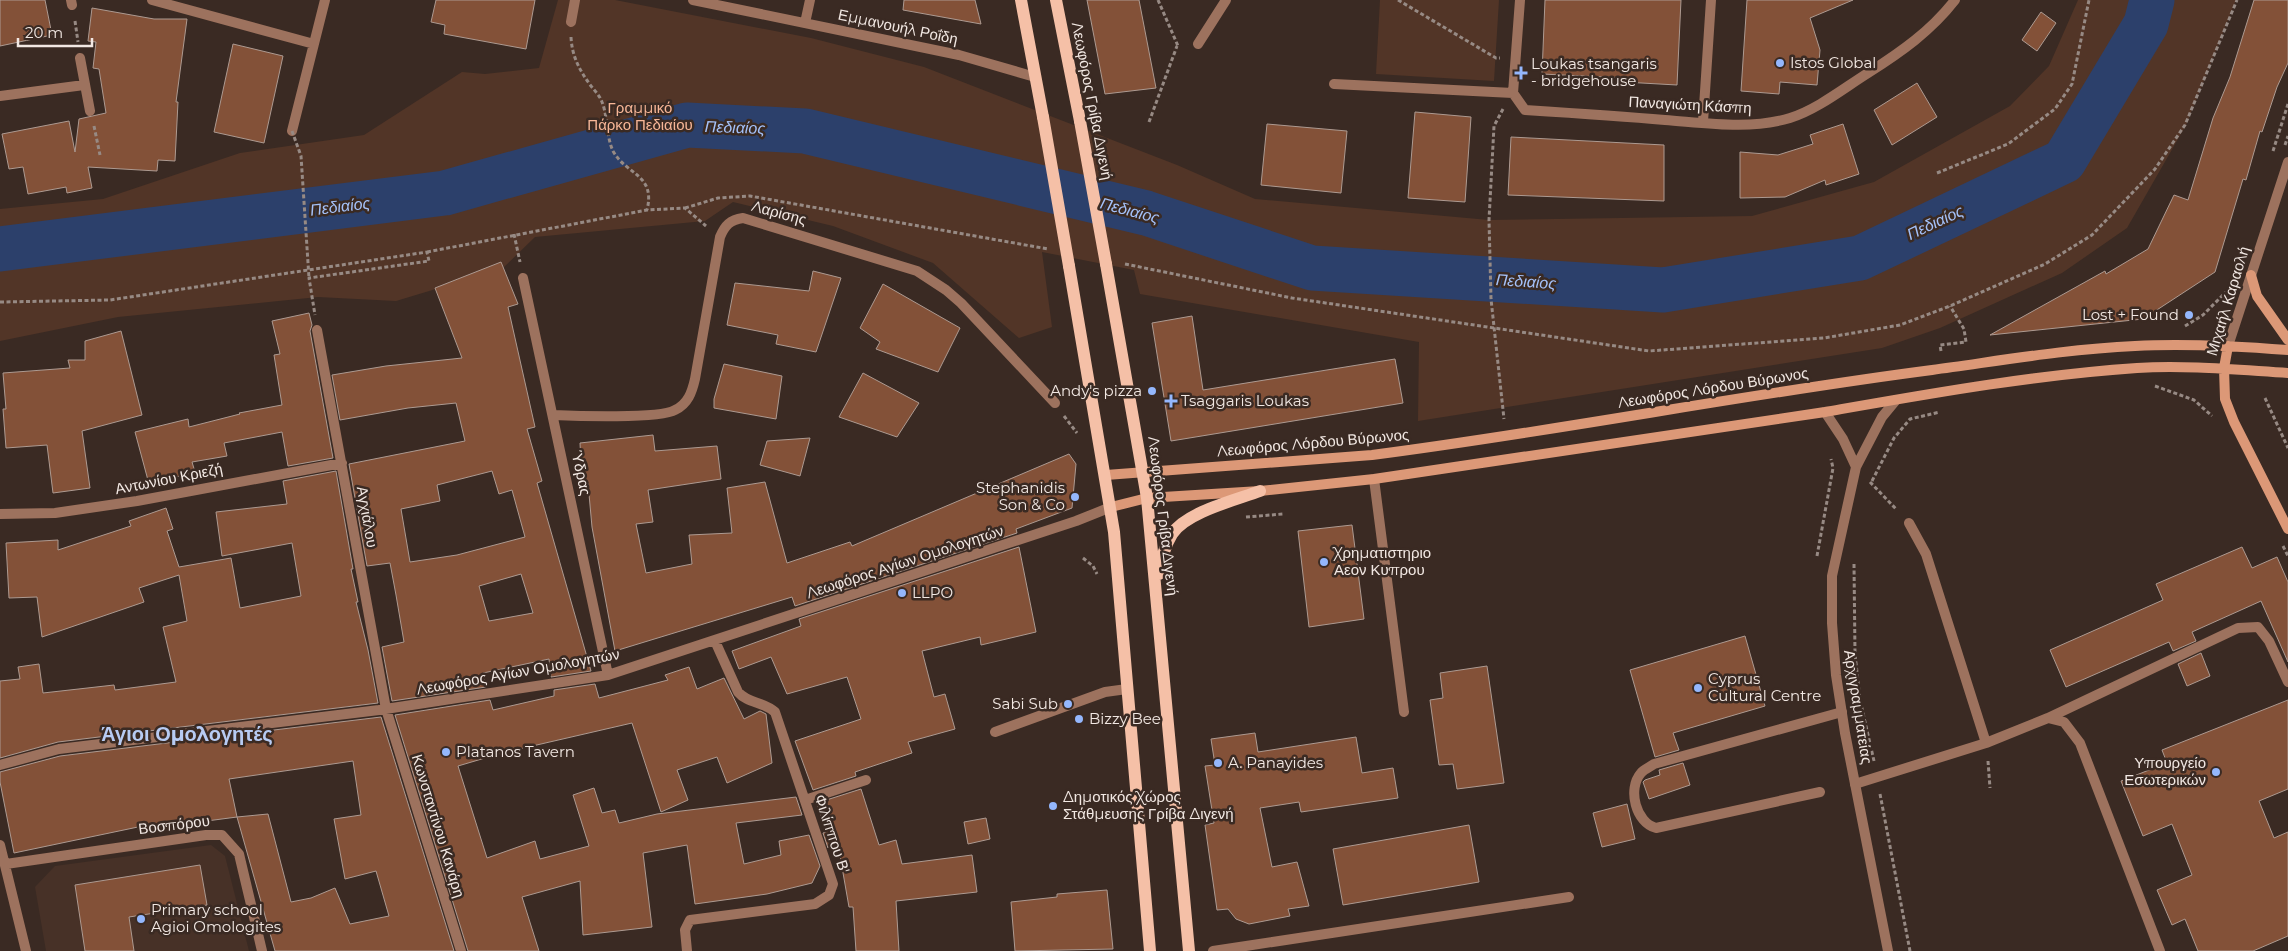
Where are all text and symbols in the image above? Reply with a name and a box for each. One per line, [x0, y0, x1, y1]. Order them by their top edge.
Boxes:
street label: Εμμανουήλ Ροΐδη [837, 5, 960, 48]
scale bar [18, 15, 91, 47]
street label: Λεωφόρος Γρίβα Διγενή [1068, 20, 1117, 181]
text: 20 m [25, 23, 63, 42]
place label: Istos Global [1790, 53, 1876, 72]
place label: Loukas tsangaris - bridgehouse [1531, 54, 1657, 90]
marker: Istos Global [1774, 57, 1786, 69]
marker: Loukas tsangaris - bridgehouse [1515, 67, 1527, 79]
street label: Παναγιώτη Κάσπη [1628, 92, 1752, 117]
park label: Γραμμικό Πάρκο Πεδιαίου [587, 98, 693, 134]
water label: Πεδιαίος [704, 117, 766, 138]
water label: Πεδιαίος [309, 193, 371, 220]
water label: Πεδιαίος [1098, 193, 1162, 228]
street label: Λαρίσης [750, 196, 809, 229]
water label: Πεδιαίος [1904, 201, 1967, 244]
street label: Μιχαήλ Καραολή [2202, 244, 2253, 358]
water label: Πεδιαίος [1495, 270, 1557, 293]
place label: Lost + Found [2082, 305, 2179, 324]
marker: Lost + Found [2183, 309, 2195, 321]
street label: Λεωφόρος Λόρδου Βύρωνος [1616, 363, 1810, 412]
place label: Andy's pizza [1050, 381, 1142, 400]
marker: Andy's pizza [1146, 385, 1158, 397]
place label: Tsaggaris Loukas [1181, 391, 1309, 410]
marker: Tsaggaris Loukas [1165, 395, 1177, 407]
street label: Λεωφόρος Λόρδου Βύρωνος [1216, 425, 1410, 460]
street label: Λεωφόρος Γρίβα Διγενή [1144, 435, 1183, 597]
street label: Ύδρας [567, 449, 596, 497]
street label: Αντωνίου Κριεζή [113, 459, 224, 498]
place label: Stephanidis Son & Co [976, 478, 1065, 514]
street label: Αγχιάλου [353, 485, 382, 549]
marker: Stephanidis Son & Co [1069, 491, 1081, 503]
street label: Λεωφόρος Αγίων Ομολογητών [804, 521, 1006, 602]
place label: Χρηματιστηριο Αεον Κυπρου [1332, 543, 1431, 579]
marker: Χρηματιστηριο Αεον Κυπρου [1318, 556, 1330, 568]
place label: LLPO [912, 583, 953, 602]
marker: LLPO [896, 587, 908, 599]
street label: Λεωφόρος Αγίων Ομολογητών [415, 644, 621, 699]
street label: Αρχιγραμματείας [1840, 648, 1877, 765]
place label: Cyprus Cultural Centre [1708, 669, 1821, 705]
marker: Cyprus Cultural Centre [1692, 682, 1704, 694]
place label: Sabi Sub [992, 694, 1058, 713]
marker: Sabi Sub [1062, 698, 1074, 710]
place label: Bizzy Bee [1089, 709, 1161, 728]
marker: Bizzy Bee [1073, 713, 1085, 725]
district label: Άγιοι Ομολογητές [101, 722, 273, 746]
place label: Platanos Tavern [456, 742, 575, 761]
marker: Platanos Tavern [440, 746, 452, 758]
street label: Κωνσταντίνου Κανάρη [408, 752, 469, 900]
place label: A. Panayides [1228, 753, 1323, 772]
place label: Υπουργείο Εσωτερικών [2124, 753, 2206, 789]
marker: A. Panayides [1212, 757, 1224, 769]
marker: Υπουργείο Εσωτερικών [2210, 766, 2222, 778]
place label: Δημοτικός Χώρος Στάθμευσης Γρίβα Διγενή [1063, 787, 1234, 823]
street label: Φιλίππου Β' [811, 792, 854, 876]
marker: Δημοτικός Χώρος Στάθμευσης Γρίβα Διγενή [1047, 800, 1059, 812]
street label: Βοσπόρου [137, 811, 211, 838]
place label: Primary school Agioi Omologites [151, 900, 281, 936]
marker: Primary school Agioi Omologites [135, 913, 147, 925]

